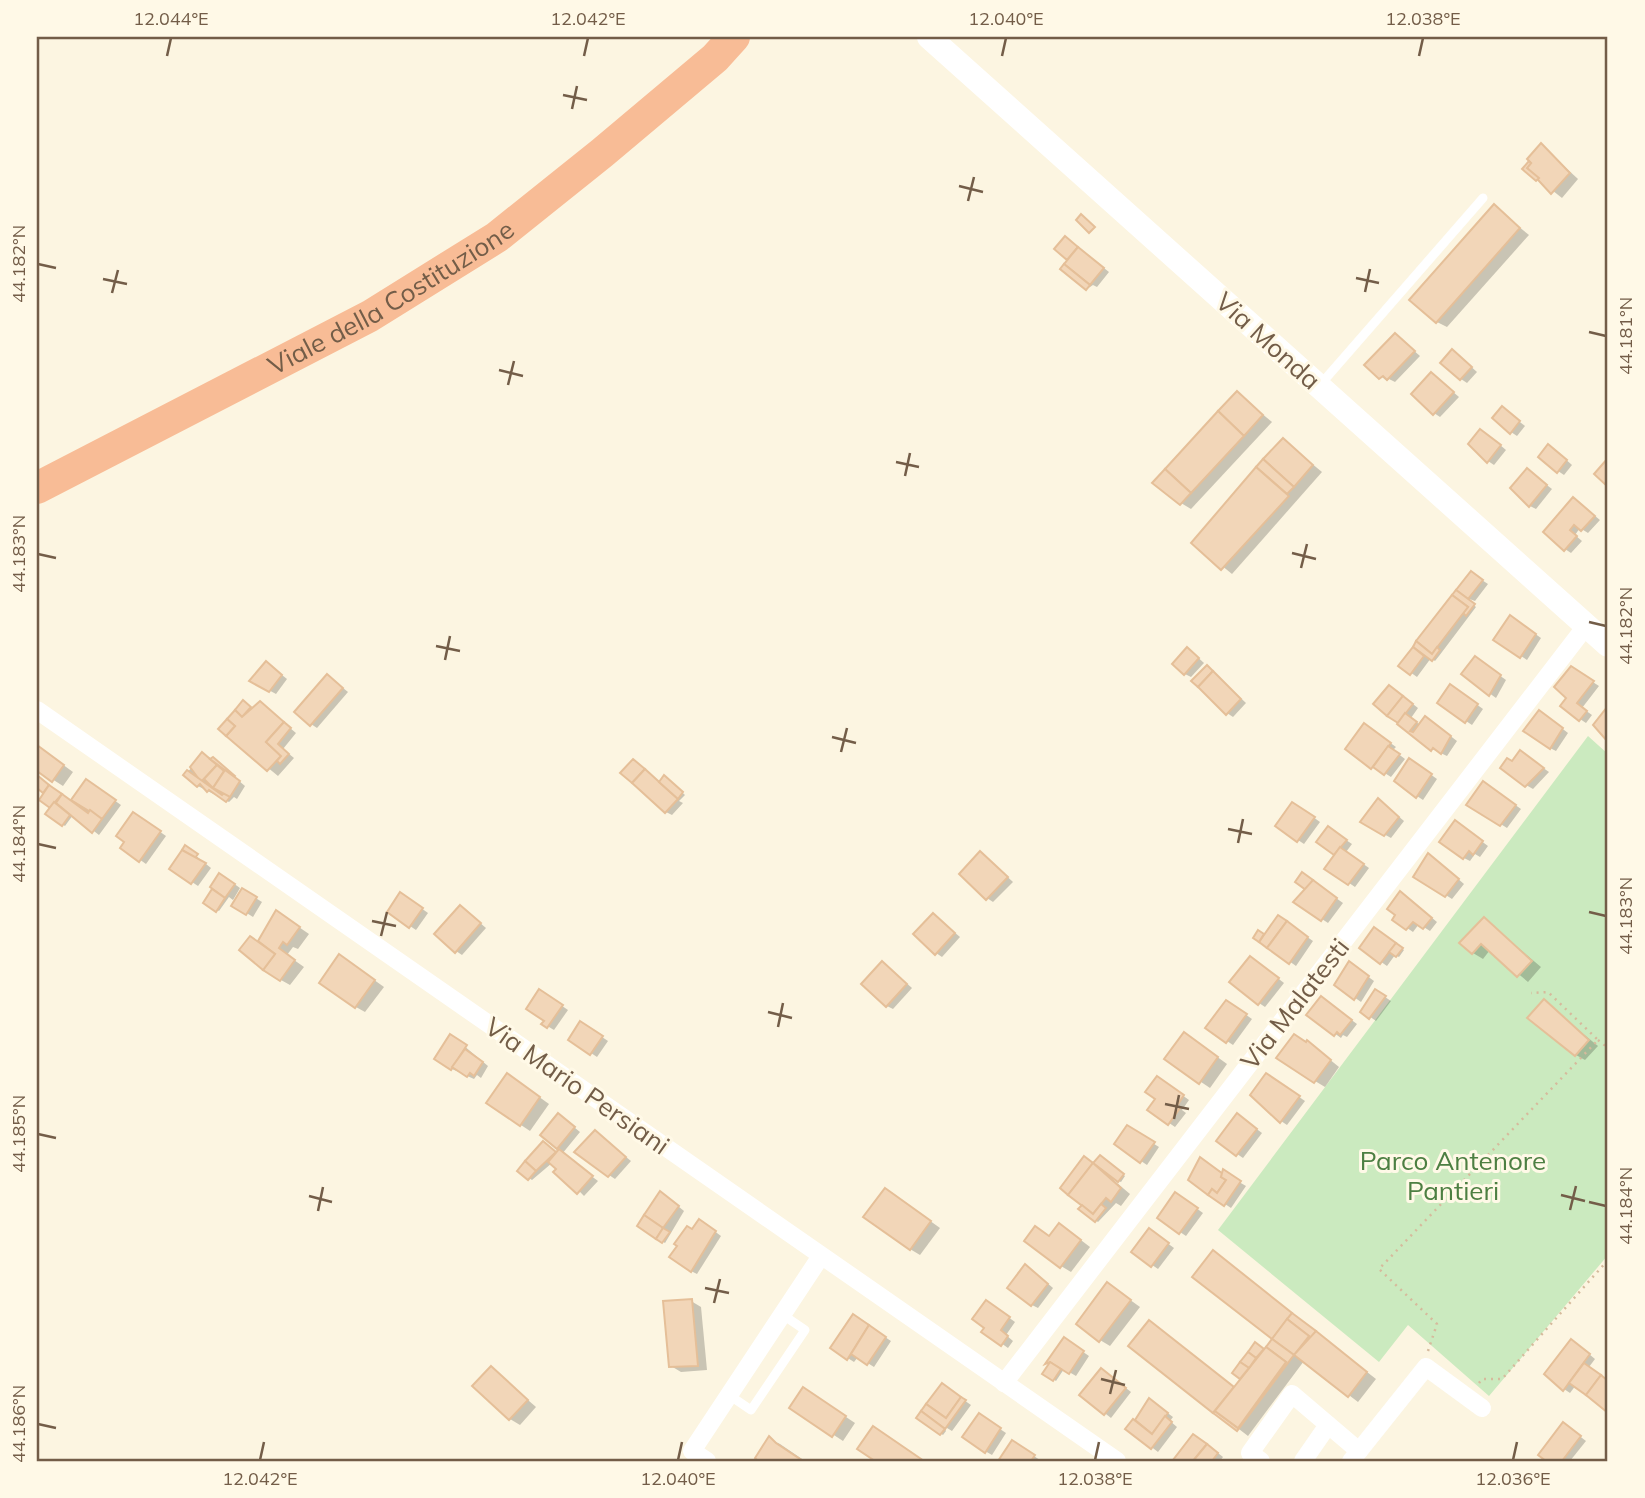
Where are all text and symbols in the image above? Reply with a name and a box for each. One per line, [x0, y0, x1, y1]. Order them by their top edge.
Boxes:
text: 12.044°E [133, 7, 209, 30]
text: 12.042°E [550, 7, 626, 30]
text: 12.040°E [968, 7, 1044, 30]
text: 12.038°E [1385, 7, 1461, 30]
street label: Viale della Costituzione [262, 213, 521, 382]
text: 44.182°N [7, 225, 30, 303]
street label: Via Monda [1209, 285, 1328, 396]
text: 44.181°N [1614, 297, 1637, 375]
text: 44.183°N [7, 515, 30, 593]
text: 44.182°N [1614, 587, 1637, 665]
text: 44.184°N [7, 805, 30, 883]
text: 44.183°N [1614, 877, 1637, 955]
street label: Via Malatesti [1233, 931, 1356, 1076]
street label: Via Mario Persiani [479, 1010, 676, 1162]
text: 44.185°N [7, 1095, 30, 1173]
park label: Parco Antenore Pantieri [1360, 1144, 1546, 1207]
text: 44.184°N [1614, 1167, 1637, 1245]
text: 44.186°N [7, 1385, 30, 1463]
text: 12.042°E [222, 1467, 298, 1490]
text: 12.040°E [640, 1467, 716, 1490]
text: 12.038°E [1057, 1467, 1133, 1490]
text: 12.036°E [1475, 1467, 1551, 1490]

